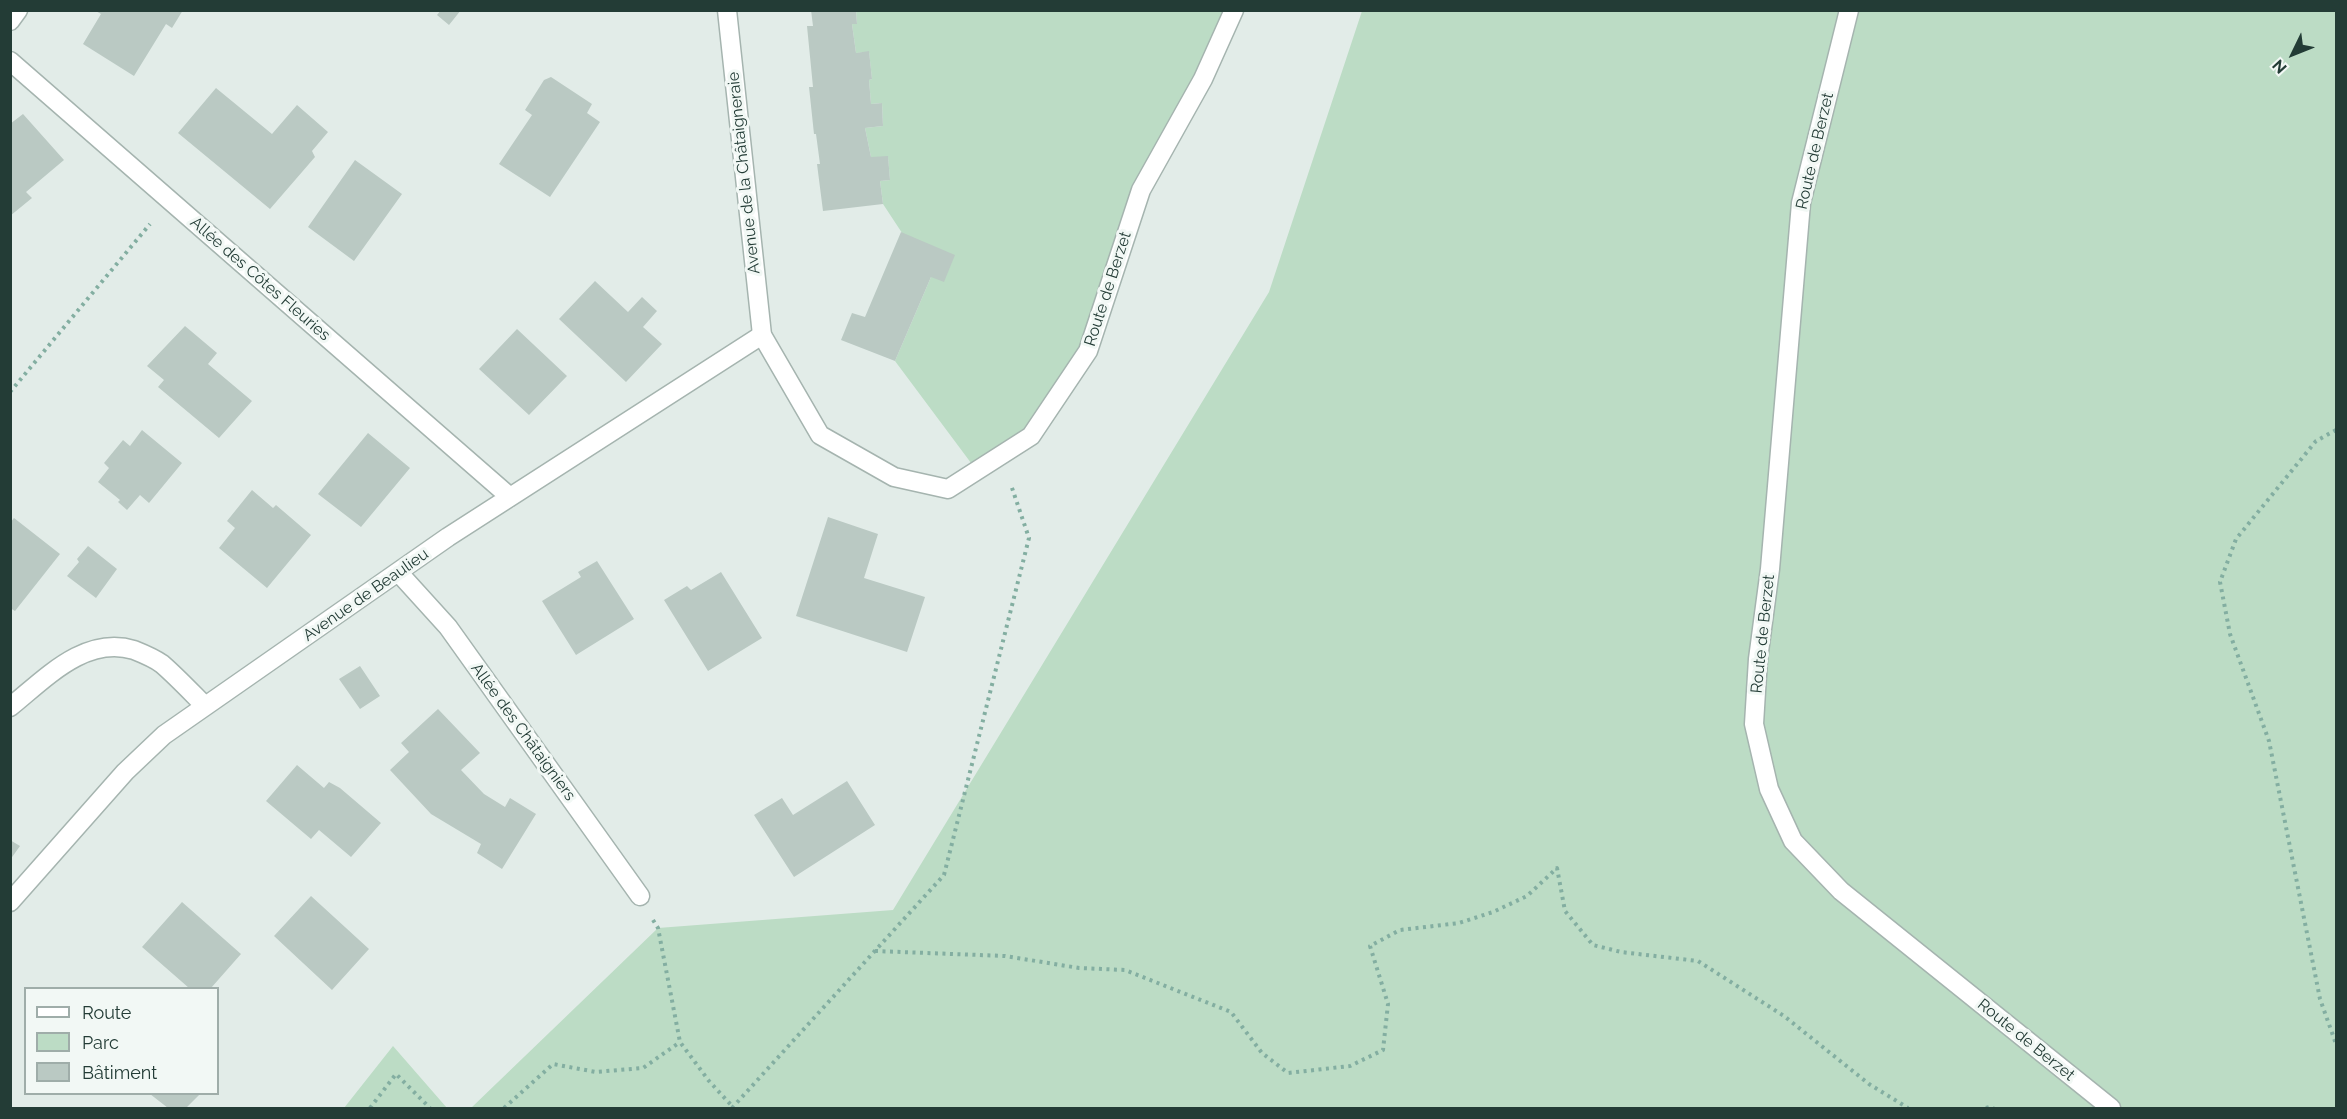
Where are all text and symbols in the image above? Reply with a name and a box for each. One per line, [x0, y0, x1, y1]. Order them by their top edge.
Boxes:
north arrow [2263, 24, 2323, 84]
text: N [2268, 56, 2291, 78]
street label: Avenue de la Châtaigneraie [724, 71, 764, 275]
street label: Route de Berzet [1792, 91, 1838, 211]
street label: Allée des Côtes Fleuries [186, 213, 334, 345]
street label: Route de Berzet [1080, 229, 1136, 349]
street label: Avenue de Beaulieu [300, 545, 432, 645]
street label: Route de Berzet [1747, 574, 1779, 694]
street label: Allée des Châtaigniers [467, 659, 579, 805]
legend [24, 987, 219, 1095]
street label: Route de Berzet [1974, 995, 2078, 1085]
text: Route [82, 1002, 131, 1023]
text: Parc [82, 1032, 119, 1053]
text: Bâtiment [82, 1062, 157, 1083]

